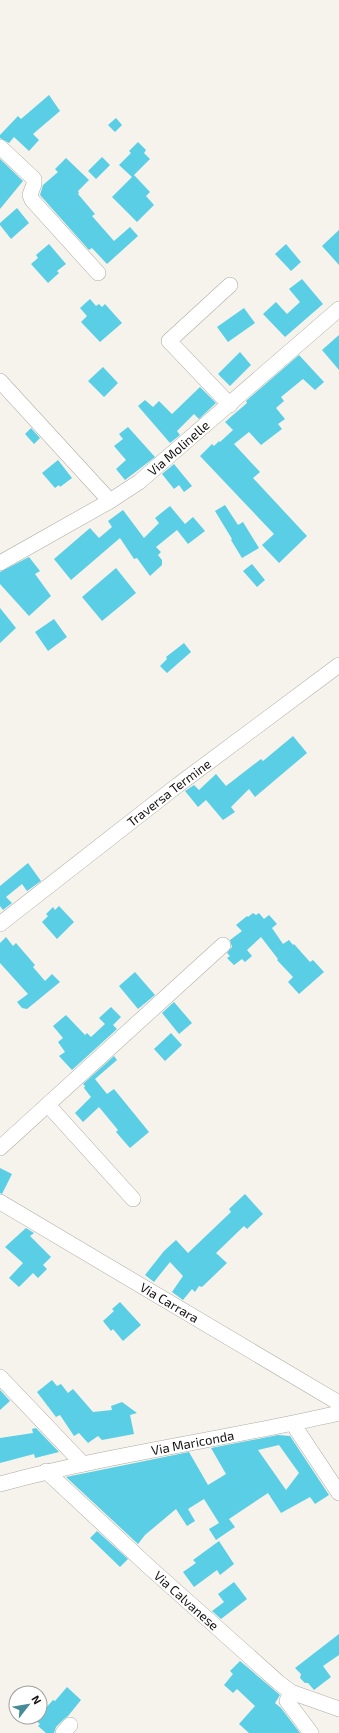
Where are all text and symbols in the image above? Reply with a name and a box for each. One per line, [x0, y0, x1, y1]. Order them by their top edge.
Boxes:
street label: Via Molinelle [144, 417, 213, 479]
street label: Traversa Termine [124, 755, 214, 830]
street label: Via Carrara [137, 1279, 202, 1326]
street label: Via Mariconda [150, 1427, 235, 1458]
street label: Via Calvanese [151, 1567, 222, 1633]
north arrow [8, 1685, 48, 1725]
text: N [29, 1693, 45, 1706]

